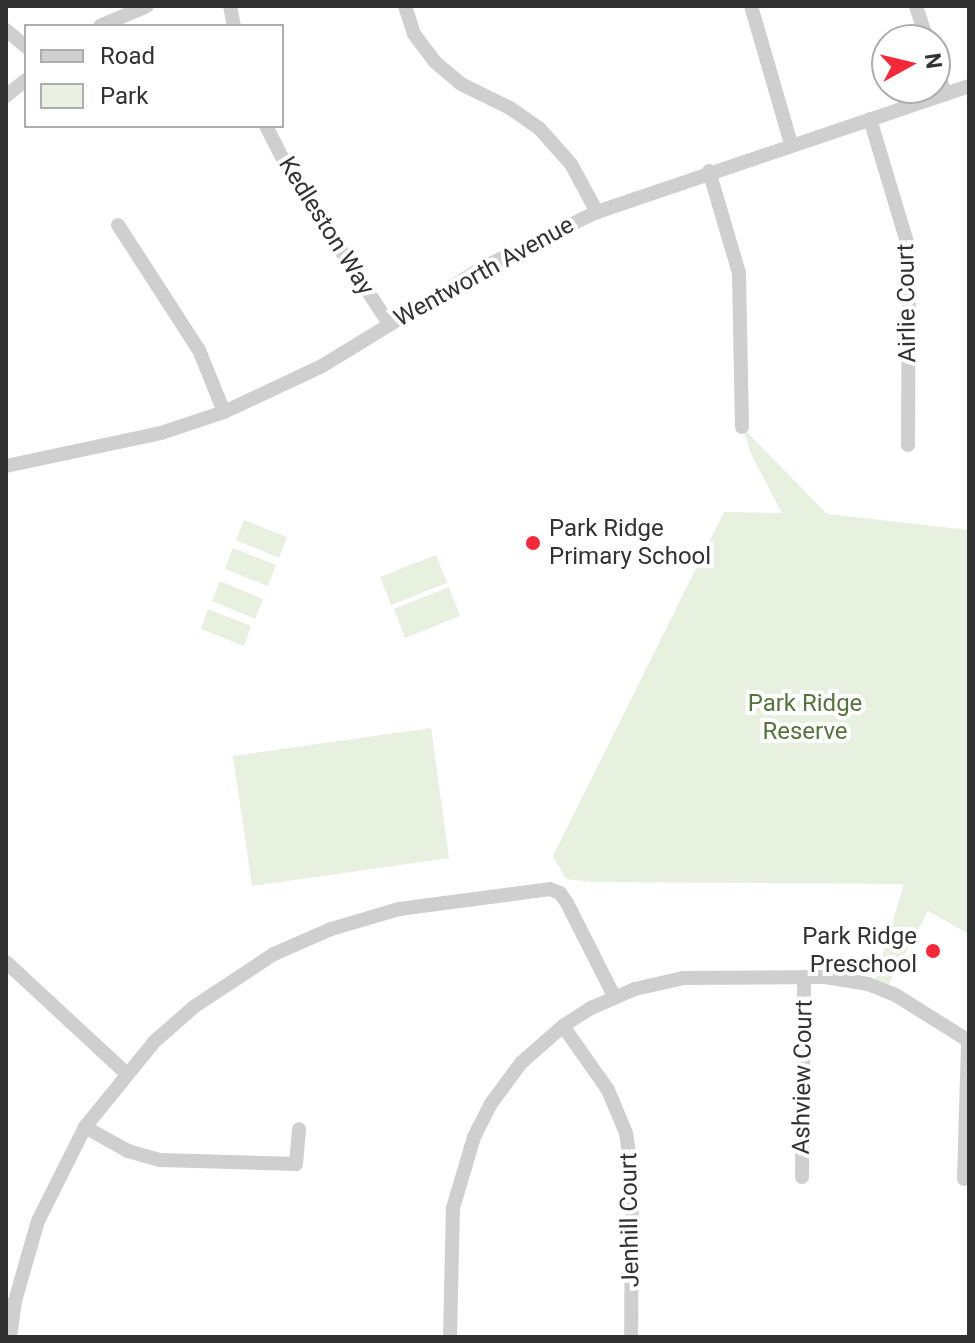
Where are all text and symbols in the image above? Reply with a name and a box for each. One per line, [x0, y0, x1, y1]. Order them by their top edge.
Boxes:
legend [24, 24, 284, 128]
north arrow [871, 24, 951, 104]
text: Road [100, 42, 155, 70]
text: N [920, 51, 947, 70]
text: Park [100, 82, 148, 110]
street label: Kedleston Way [272, 152, 380, 300]
street label: Wentworth Avenue [389, 211, 579, 333]
street label: Airlie Court [892, 243, 922, 363]
place label: Park Ridge Primary School [549, 515, 711, 571]
marker: Park Ridge Primary School [524, 534, 542, 552]
park label: Park Ridge Reserve [748, 690, 862, 746]
place label: Park Ridge Preschool [802, 923, 917, 979]
marker: Park Ridge Preschool [924, 942, 942, 960]
street label: Ashview Court [787, 999, 819, 1155]
street label: Jenhill Court [614, 1152, 646, 1288]

